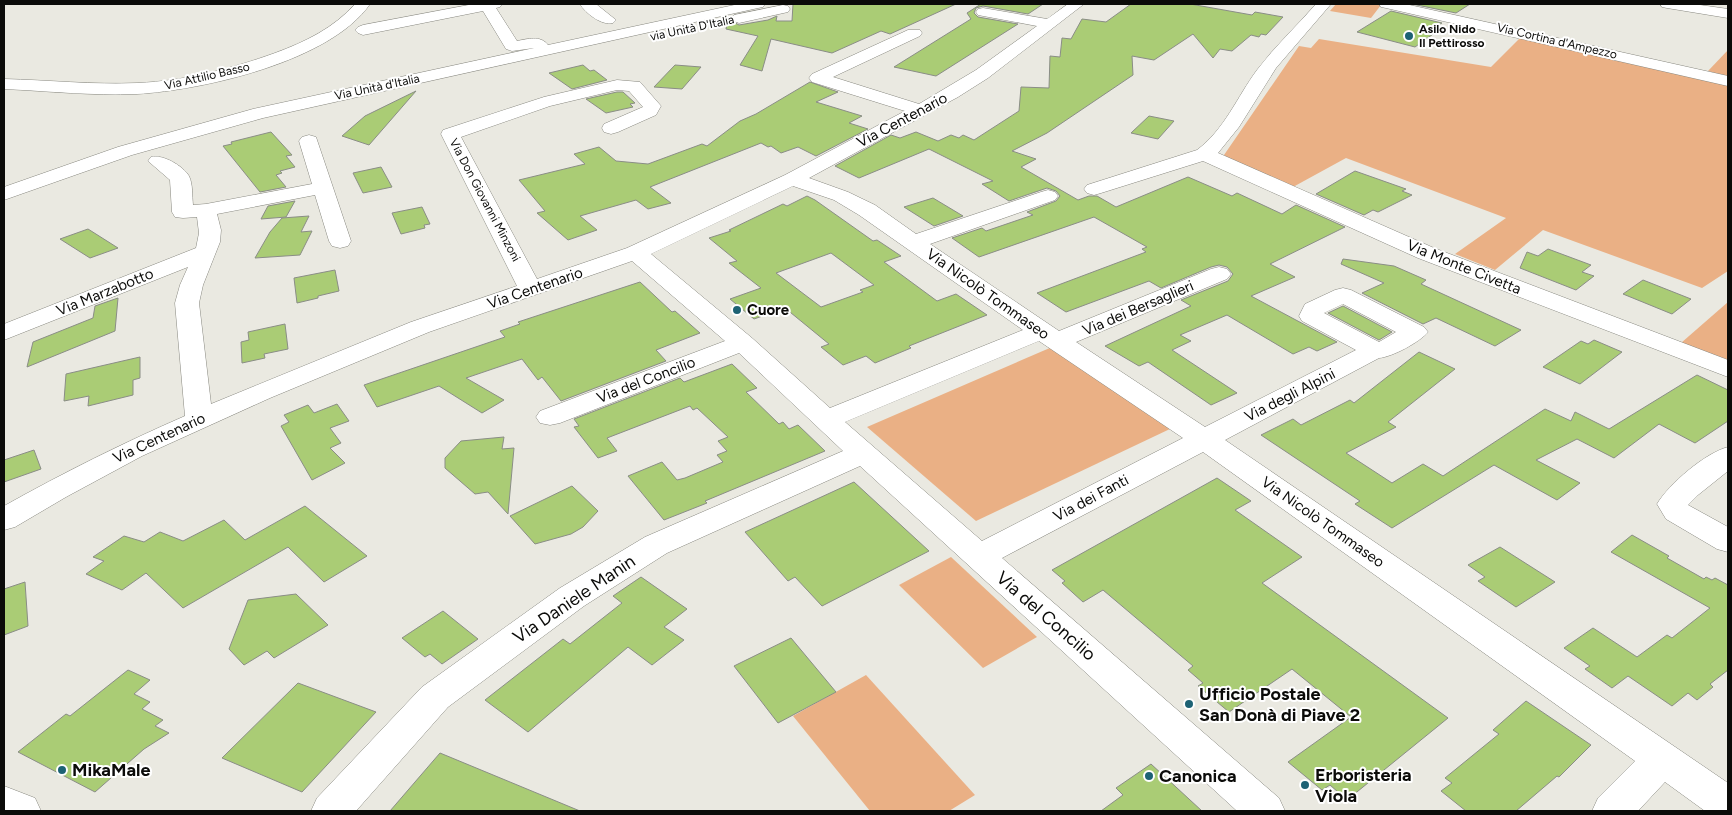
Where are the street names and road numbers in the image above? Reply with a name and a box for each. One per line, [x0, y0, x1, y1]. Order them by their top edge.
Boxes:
street label: via Unità D'Italia [649, 12, 735, 44]
street label: Via Cortina d'Ampezzo [1495, 20, 1619, 62]
street label: Via Attilio Basso [163, 59, 251, 93]
street label: Via Unità d'Italia [333, 71, 421, 103]
street label: Via Centenario [854, 89, 951, 151]
street label: Via Don Giovanni Minzoni [447, 136, 523, 264]
street label: Via Monte Civetta [1404, 236, 1524, 298]
street label: Via Nicolò Tommaseo [923, 245, 1053, 343]
street label: Via Centenario [485, 263, 585, 313]
street label: Via Marzabotto [54, 264, 156, 320]
street label: Via dei Bersaglieri [1080, 277, 1196, 339]
street label: Via del Concilio [594, 353, 698, 407]
street label: Via degli Alpini [1242, 364, 1338, 426]
street label: Via Centenario [110, 409, 208, 467]
street label: Via dei Fanti [1050, 471, 1132, 525]
street label: Via Nicolò Tommaseo [1258, 473, 1388, 571]
street label: Via Daniele Manin [509, 550, 639, 648]
street label: Via del Concilio [992, 567, 1100, 665]

